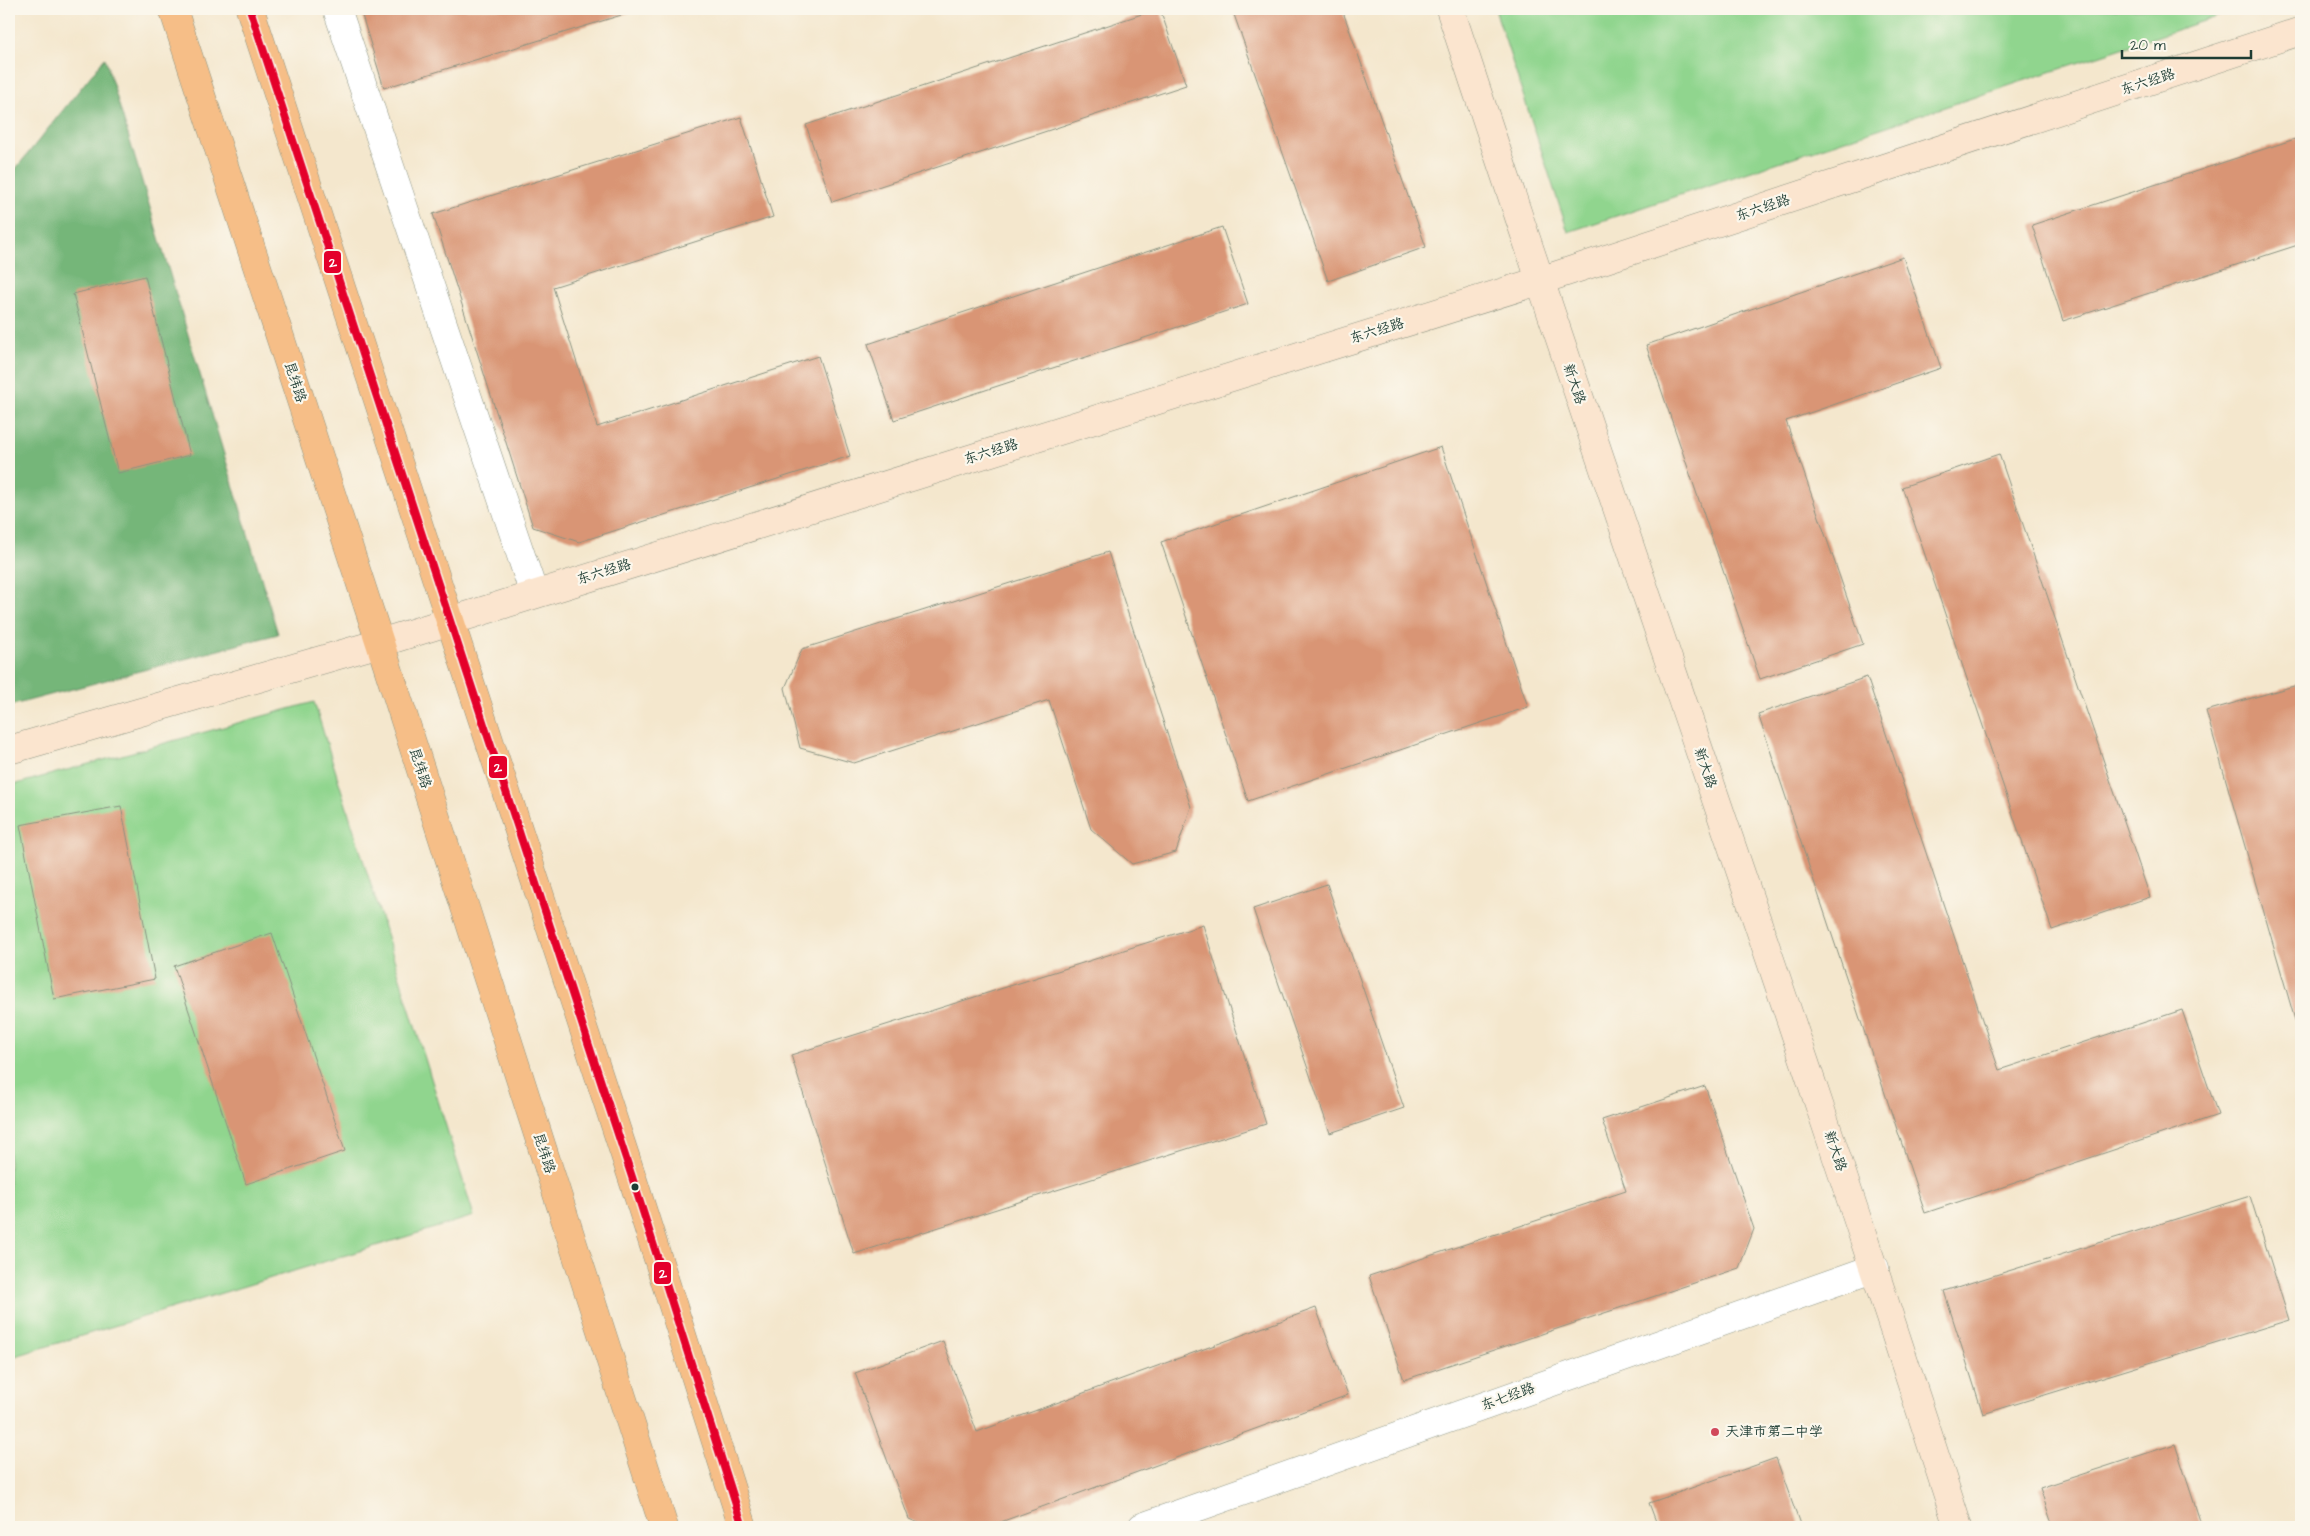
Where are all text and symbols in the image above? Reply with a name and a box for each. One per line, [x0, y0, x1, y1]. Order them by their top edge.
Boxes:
scale bar [2122, 28, 2251, 60]
text: 20 m [2130, 35, 2166, 56]
street label: 东六经路 [2118, 64, 2178, 100]
street label: 东六经路 [1733, 190, 1793, 226]
line badge: 2 [323, 250, 342, 274]
text: 2 [328, 253, 338, 273]
street label: 东六经路 [1347, 313, 1407, 349]
street label: 昆纬路 [279, 359, 311, 405]
street label: 新大路 [1558, 361, 1590, 407]
street label: 东六经路 [961, 434, 1021, 470]
street label: 东六经路 [574, 554, 634, 590]
street label: 昆纬路 [404, 745, 436, 791]
street label: 新大路 [1689, 745, 1721, 791]
line badge: 2 [488, 755, 508, 779]
text: 2 [493, 758, 503, 778]
street label: 新大路 [1819, 1128, 1851, 1174]
street label: 昆纬路 [528, 1130, 560, 1176]
unlabelled marker [630, 1182, 640, 1192]
line badge: 2 [653, 1261, 672, 1285]
text: 2 [658, 1264, 668, 1284]
street label: 东七经路 [1478, 1378, 1538, 1416]
place label: 天津市第二中学 [1725, 1422, 1823, 1442]
marker: 天津市第二中学 [1709, 1426, 1721, 1438]

